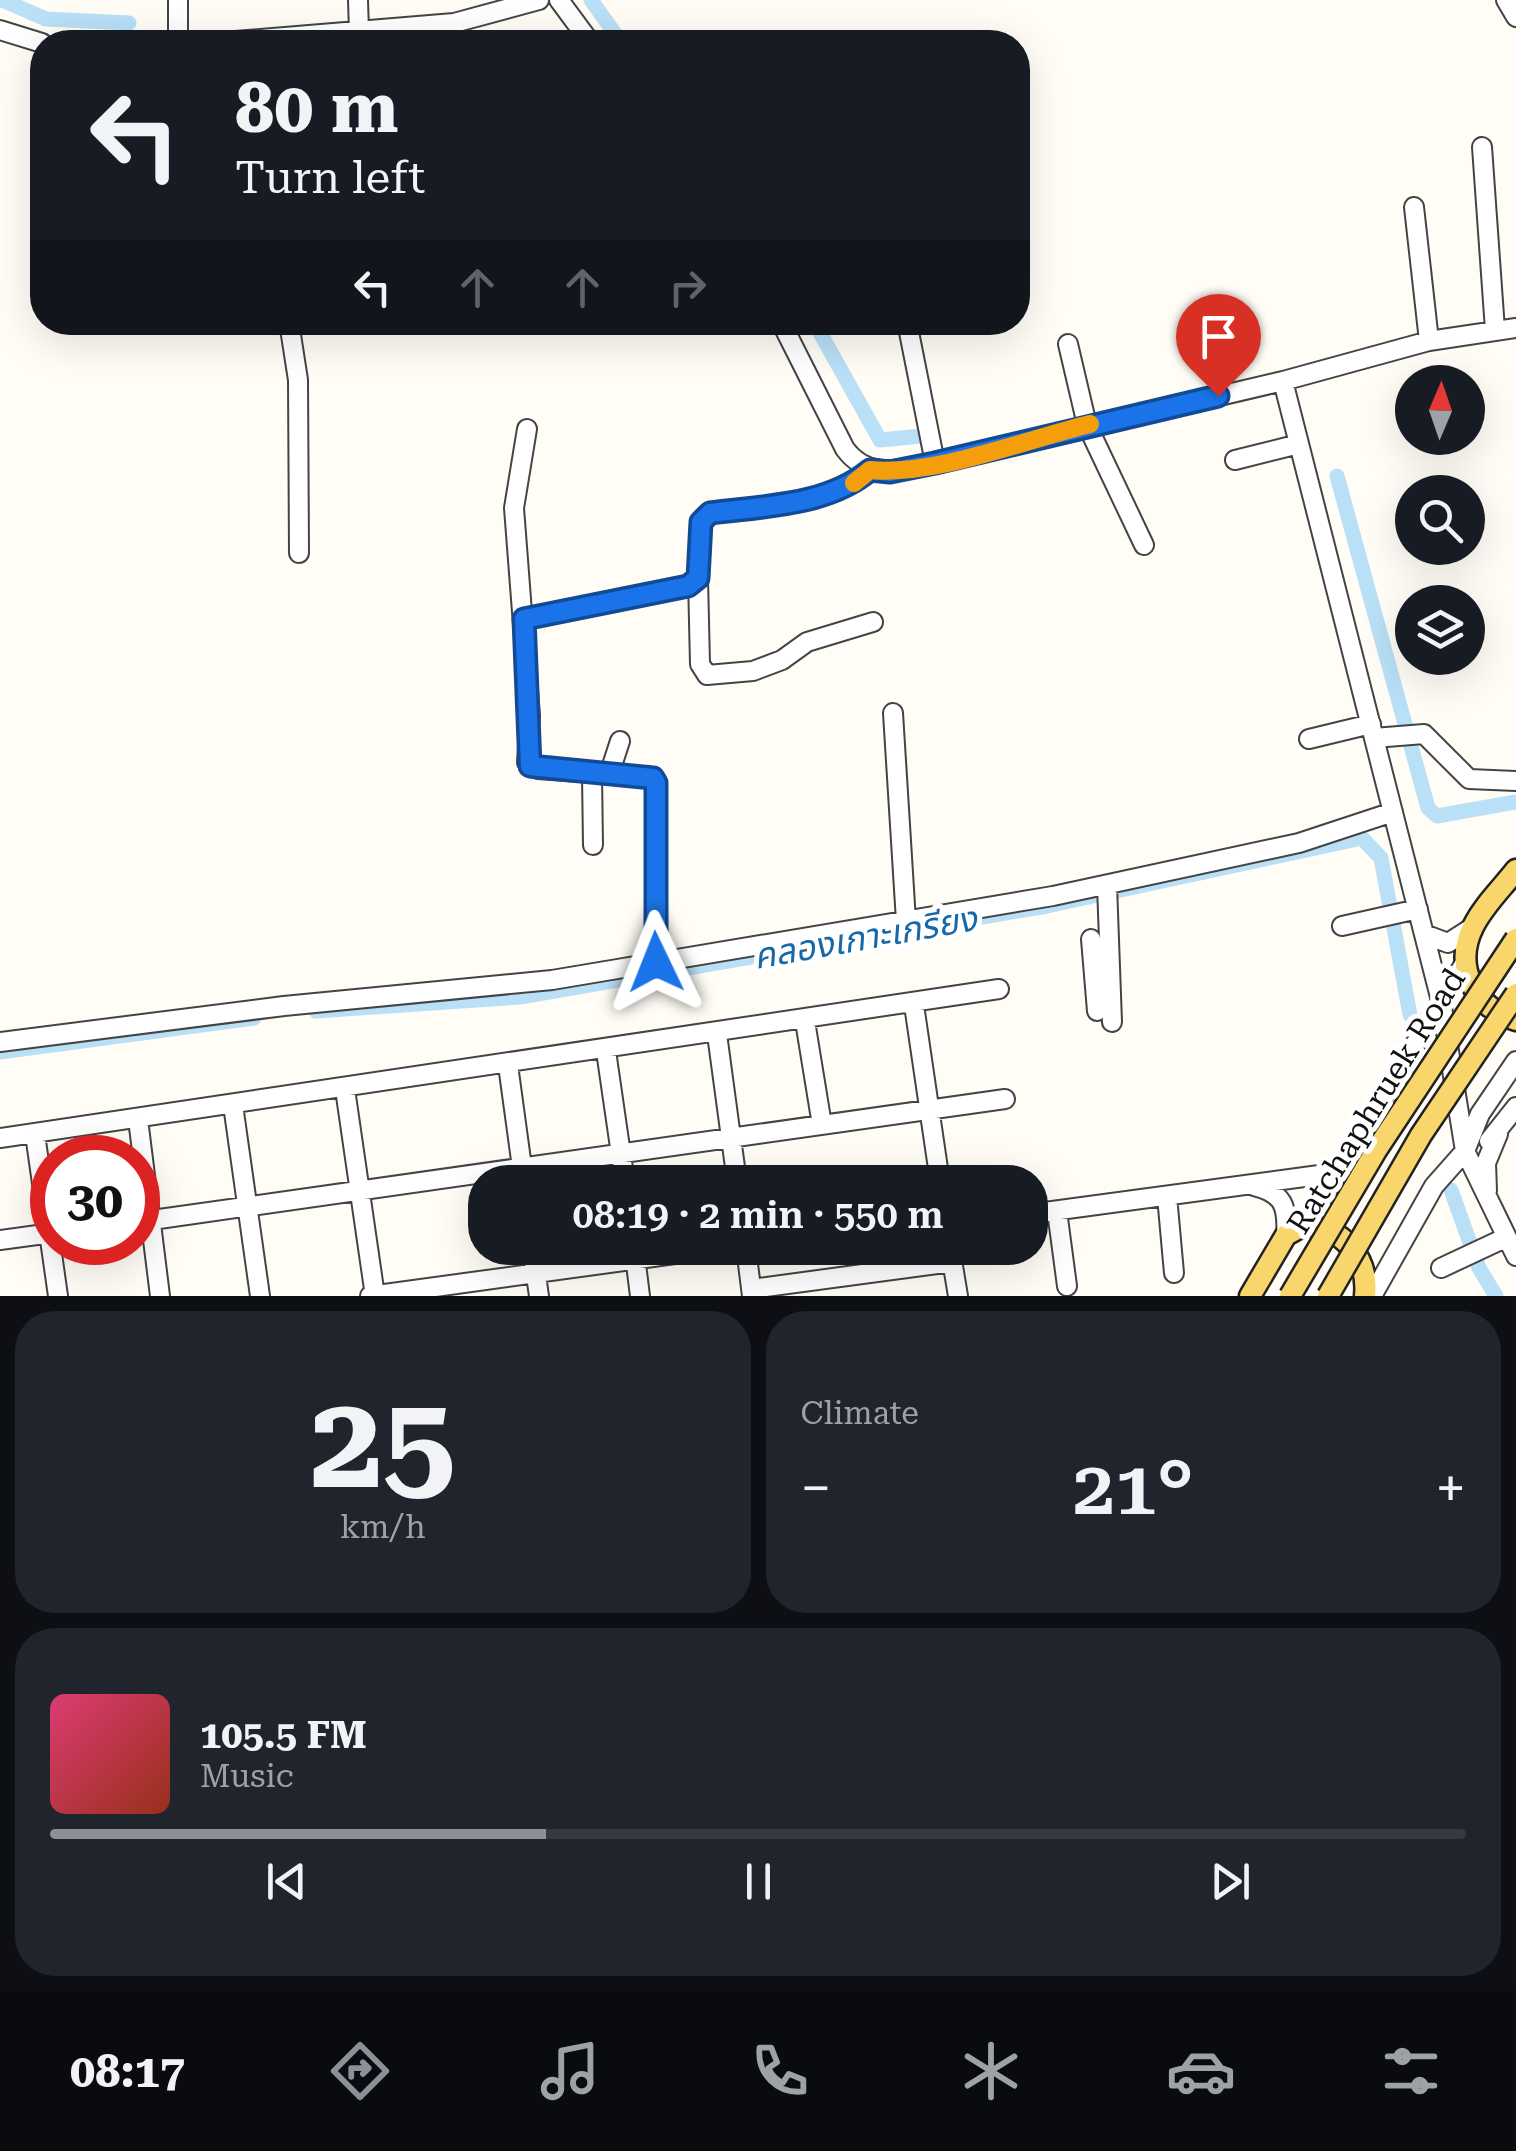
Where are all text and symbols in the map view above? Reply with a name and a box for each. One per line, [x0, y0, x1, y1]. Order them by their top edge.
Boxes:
text: 80 m [235, 67, 399, 149]
icon: left [70, 70, 200, 200]
text: Turn left [235, 151, 425, 204]
icon: left [345, 260, 400, 315]
icon: ahead [450, 260, 505, 315]
icon: ahead [555, 260, 610, 315]
icon: right [660, 260, 715, 315]
pin [1176, 294, 1261, 397]
icon: arrive [1191, 309, 1246, 364]
north arrow [1395, 365, 1485, 455]
map controls [1395, 365, 1485, 675]
button: search [1395, 475, 1485, 565]
button: layers [1395, 585, 1485, 675]
water label: คลองเกาะเกรียง [750, 898, 982, 978]
position arrow [604, 910, 708, 1014]
street label: Ratchaphruek Road [1279, 961, 1473, 1241]
speed limit sign: 30 [30, 1135, 160, 1265]
text: 08:19 · 2 min · 550 m [573, 1193, 944, 1237]
text: 25 [310, 1366, 456, 1519]
text: Climate [801, 1394, 919, 1432]
text: 21° [1073, 1444, 1194, 1532]
text: − [801, 1456, 831, 1520]
text: + [1435, 1456, 1466, 1520]
text: km/h [340, 1508, 426, 1546]
text: 105.5 FM [200, 1713, 367, 1757]
text: Music [200, 1757, 294, 1795]
icon: previous [259, 1854, 314, 1909]
icon: pause [731, 1854, 786, 1909]
icon: next [1203, 1854, 1258, 1909]
icon: directions [325, 2036, 395, 2106]
icon: music [535, 2036, 605, 2106]
icon: phone [745, 2036, 815, 2106]
icon: climate [956, 2036, 1026, 2106]
icon: car [1166, 2036, 1236, 2106]
icon: filters [1376, 2036, 1446, 2106]
text: 08:17 [70, 2045, 185, 2098]

